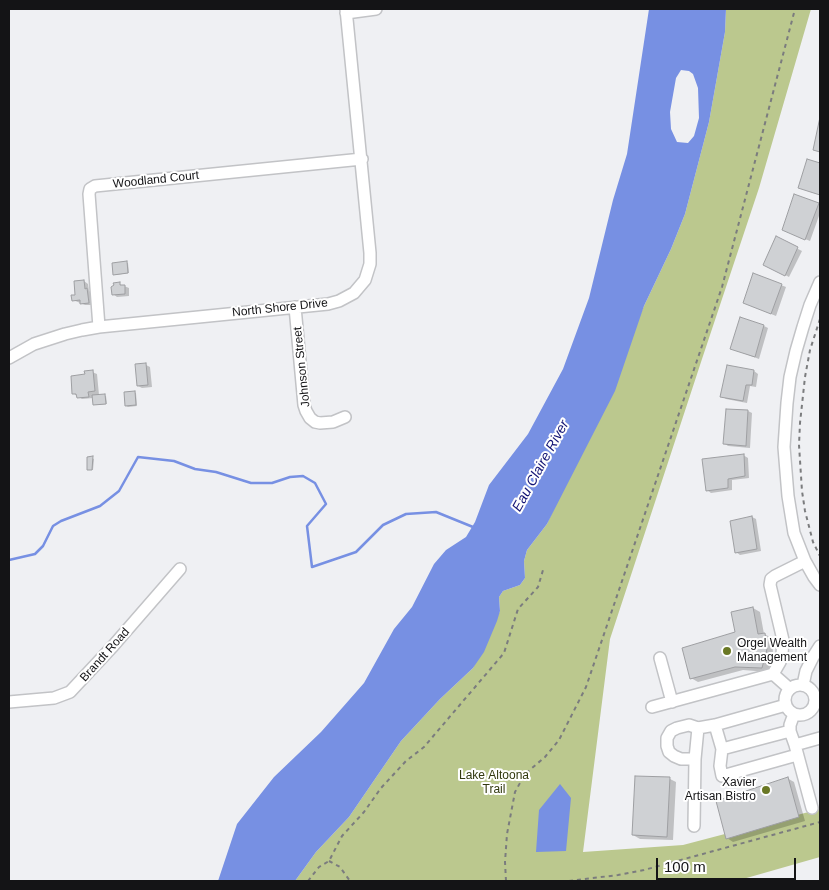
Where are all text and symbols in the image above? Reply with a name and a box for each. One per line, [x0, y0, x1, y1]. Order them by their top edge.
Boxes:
street label: Woodland Court [112, 168, 200, 192]
street label: North Shore Drive [231, 296, 329, 320]
street label: Johnson Street [291, 326, 313, 408]
water label: Eau Claire River [509, 417, 573, 515]
street label: Brandt Road [77, 625, 133, 685]
place label: Orgel Wealth Management [737, 637, 807, 665]
marker: Orgel Wealth Management [721, 645, 733, 657]
park label: Lake Altoona Trail [459, 769, 529, 797]
place label: Xavier Artisan Bistro [685, 776, 756, 804]
marker: Xavier Artisan Bistro [760, 784, 772, 796]
scale bar [659, 848, 799, 880]
text: 100 m [664, 858, 706, 875]

